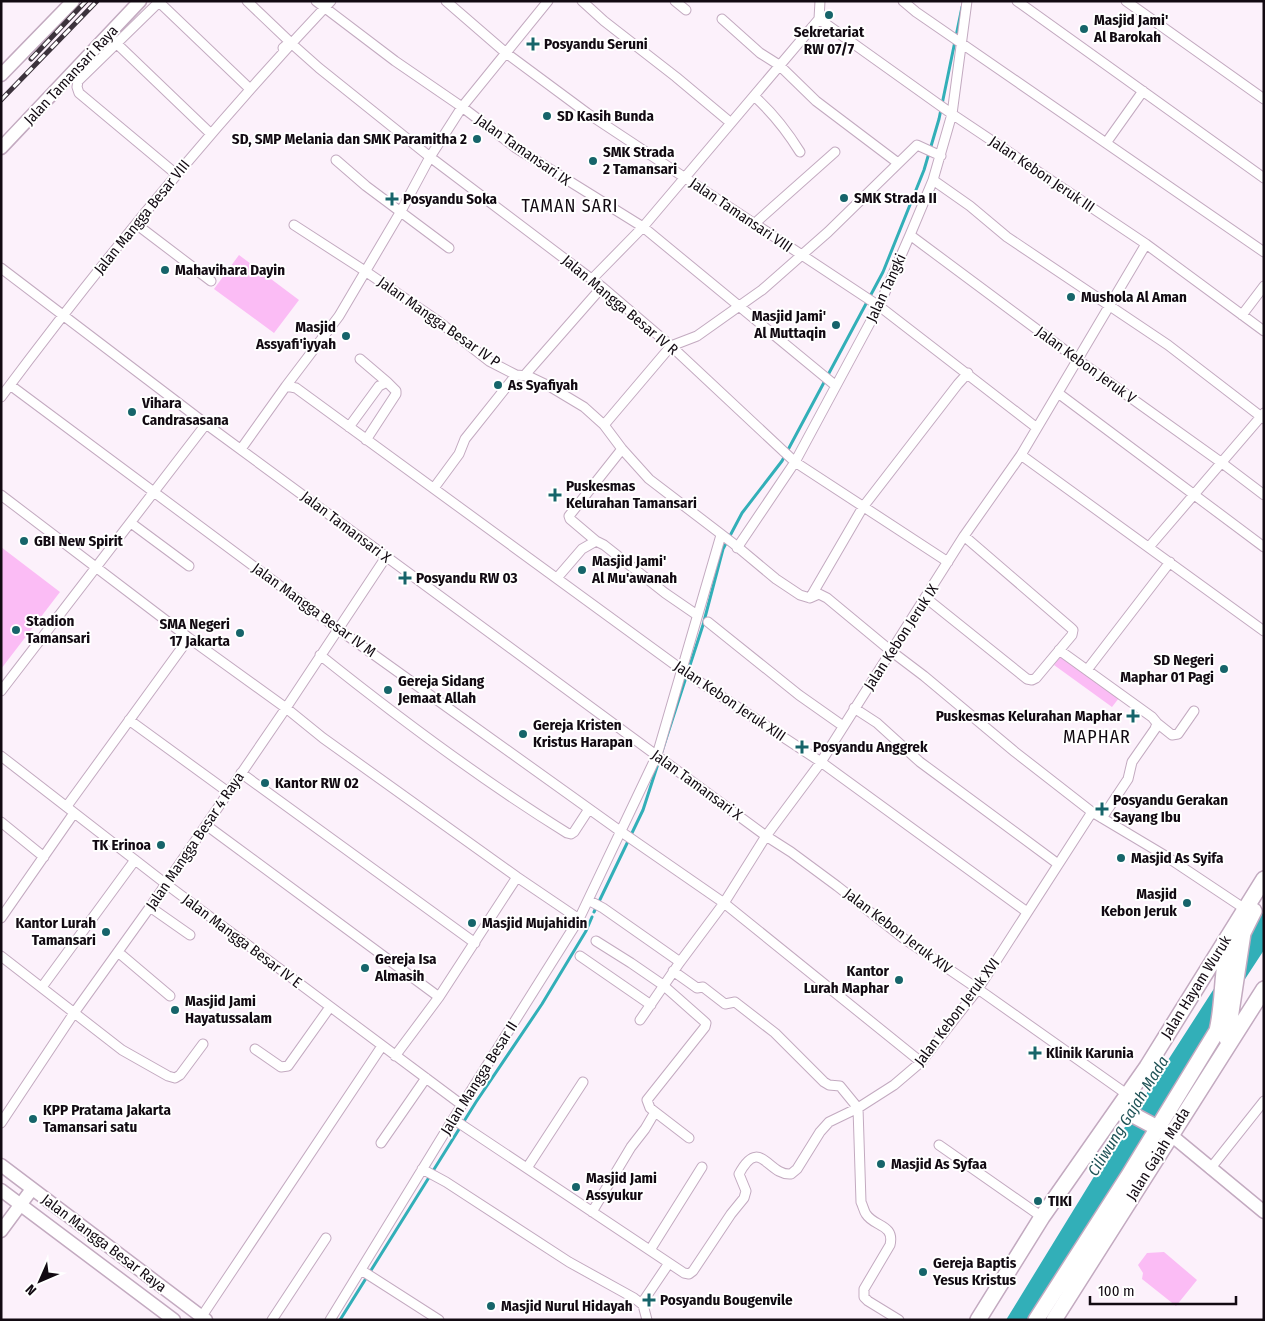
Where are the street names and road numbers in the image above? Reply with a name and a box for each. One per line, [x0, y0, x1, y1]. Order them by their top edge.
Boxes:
street label: Jalan Tamansari Raya [20, 22, 122, 128]
street label: Jalan Tamansari IX [472, 111, 574, 190]
street label: Jalan Kebon Jeruk III [986, 132, 1098, 216]
street label: Jalan Mangga Besar VIII [90, 156, 194, 278]
street label: Jalan Tamansari VIII [686, 174, 796, 256]
street label: Jalan Mangga Besar IV R [558, 251, 682, 359]
street label: Jalan Tangki [862, 251, 910, 325]
street label: Jalan Mangga Besar IV P [374, 273, 504, 371]
street label: Jalan Kebon Jeruk V [1033, 323, 1140, 408]
street label: Jalan Tamansari X [298, 487, 395, 567]
street label: Jalan Mangga Besar IV M [249, 559, 379, 661]
street label: Jalan Kebon Jeruk IX [860, 580, 942, 693]
street label: Jalan Kebon Jeruk XIII [671, 657, 789, 745]
street label: Jalan Tamansari X [648, 746, 746, 824]
street label: Jalan Mangga Besar 4 Raya [142, 769, 248, 913]
street label: Jalan Kebon Jeruk XIV [841, 885, 956, 978]
street label: Jalan Mangga Besar IV E [179, 890, 305, 992]
street label: Jalan Hayam Wuruk [1157, 932, 1235, 1042]
street label: Jalan Kebon Jeruk XVI [911, 955, 1003, 1069]
street label: Jalan Mangga Besar II [437, 1018, 521, 1138]
street label: Jalan Gajah Mada [1122, 1104, 1194, 1204]
street label: Jalan Mangga Besar Raya [38, 1190, 170, 1296]

